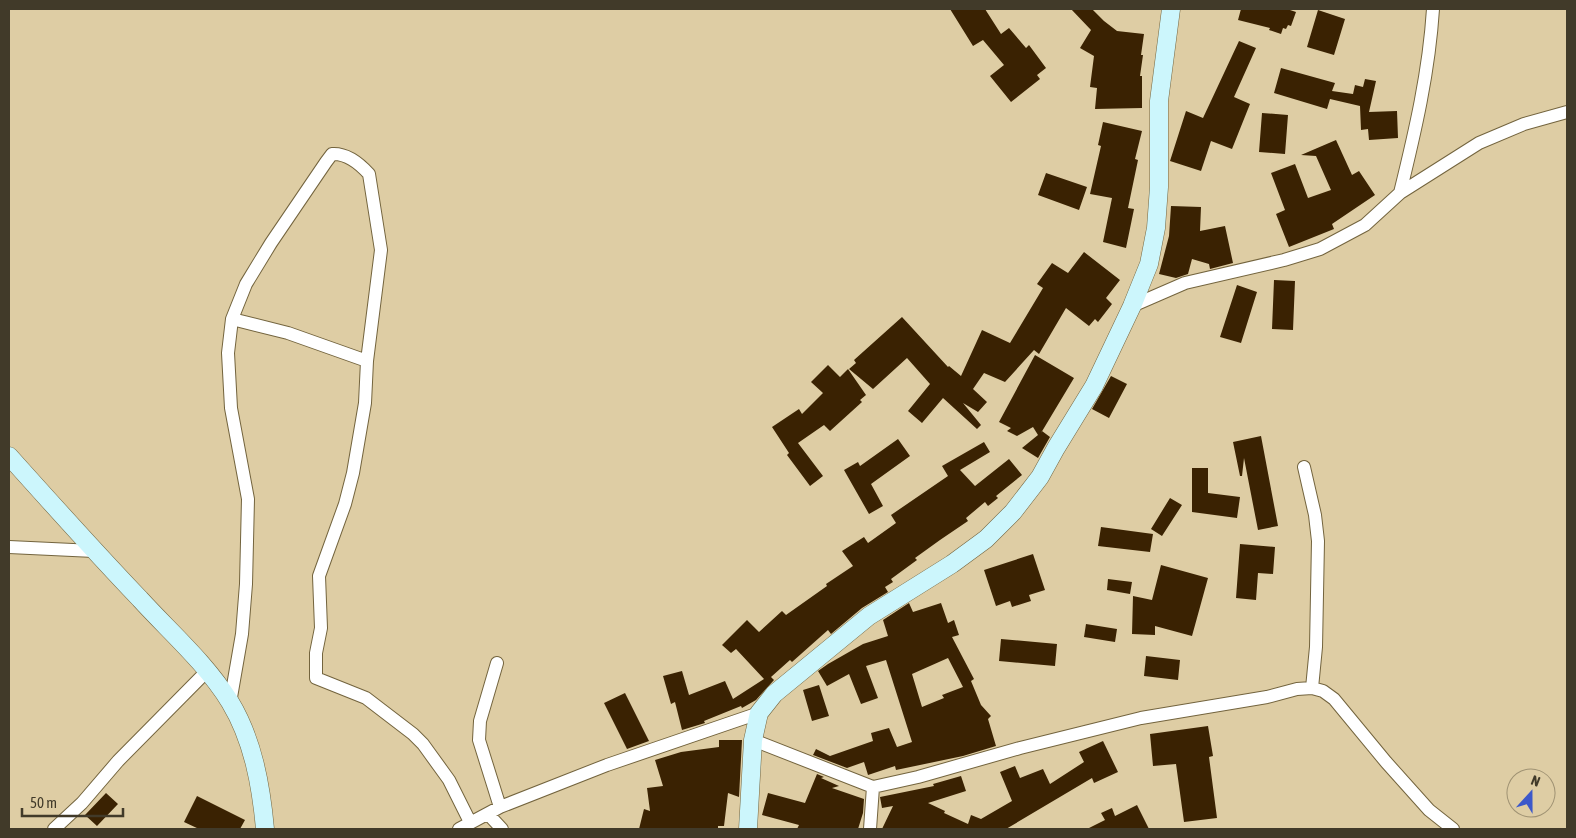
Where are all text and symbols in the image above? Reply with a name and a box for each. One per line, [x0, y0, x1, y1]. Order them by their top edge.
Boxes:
north arrow [1506, 768, 1556, 818]
text: N [1529, 772, 1542, 790]
scale bar [22, 786, 124, 818]
text: 50 m [30, 794, 57, 811]

